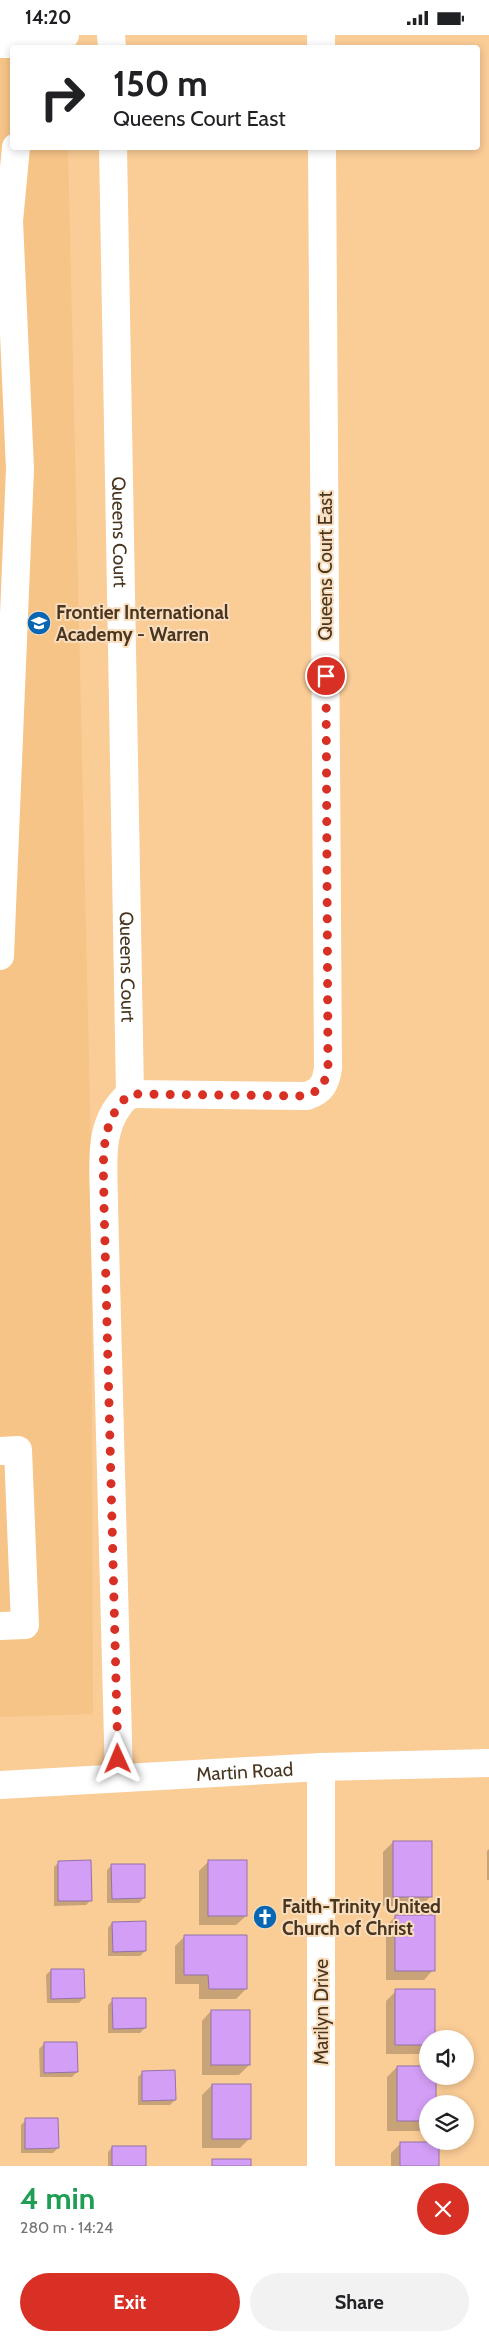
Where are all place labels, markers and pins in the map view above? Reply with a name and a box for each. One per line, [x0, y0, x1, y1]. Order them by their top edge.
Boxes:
place label: Frontier International Academy - Warren [56, 601, 229, 646]
school or university icon: Frontier International Academy - Warren [26, 610, 52, 636]
pin [305, 655, 347, 697]
place label: Faith-Trinity United Church of Christ [282, 1895, 441, 1940]
church icon: Faith-Trinity United Church of Christ [252, 1904, 278, 1930]

